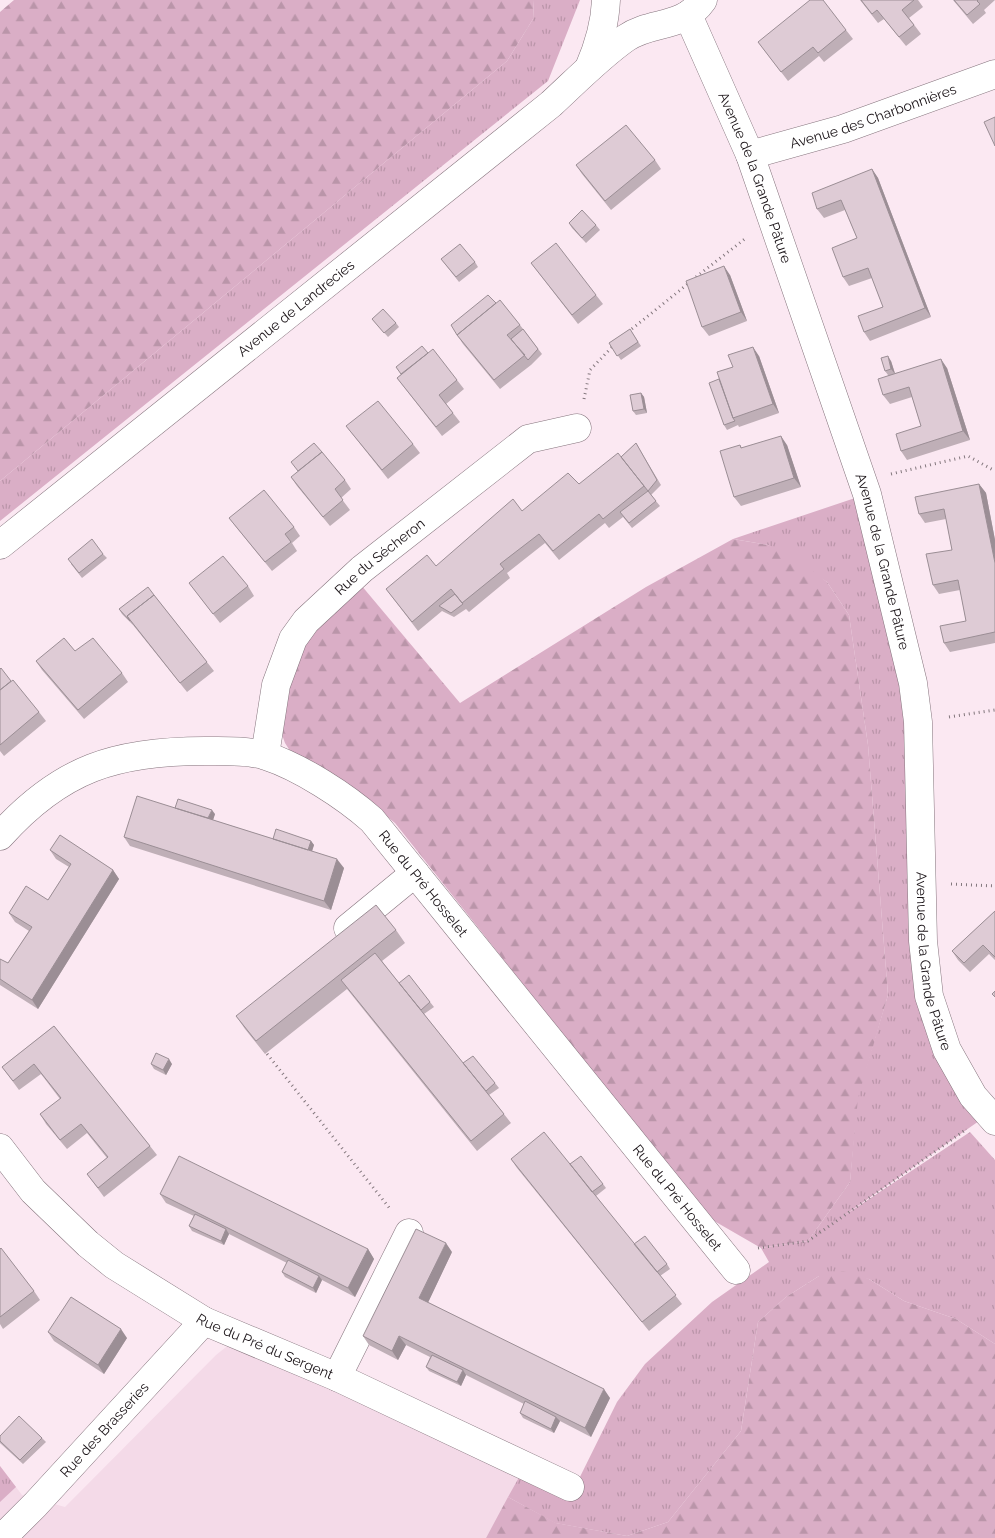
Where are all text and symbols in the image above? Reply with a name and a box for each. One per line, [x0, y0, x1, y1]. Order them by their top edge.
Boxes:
street label: Avenue des Charbonnières [788, 81, 959, 151]
street label: Avenue de la Grande Pâture [715, 90, 795, 265]
street label: Avenue de Landrecies [234, 257, 358, 360]
street label: Avenue de la Grande Pâture [852, 471, 913, 651]
street label: Rue du Sécheron [331, 515, 428, 598]
street label: Rue du Pré Hosselet [376, 827, 471, 940]
street label: Avenue de la Grande Pâture [913, 871, 955, 1053]
street label: Rue du Pré Hosselet [630, 1141, 725, 1254]
street label: Rue du Pré du Sergent [194, 1310, 336, 1383]
street label: Rue des Brasseries [57, 1379, 152, 1480]

